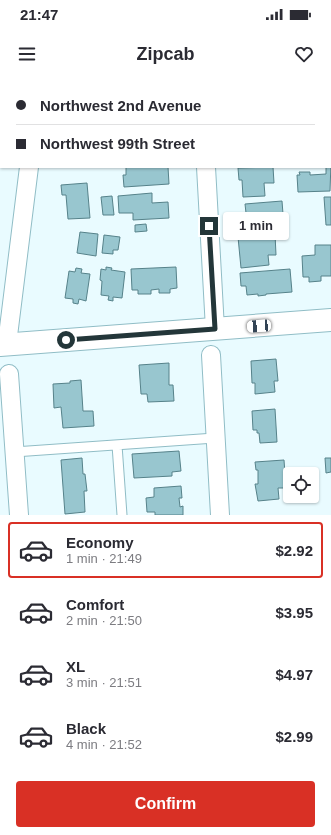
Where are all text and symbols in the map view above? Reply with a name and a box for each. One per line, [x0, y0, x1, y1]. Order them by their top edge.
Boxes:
text: 21:47 [20, 6, 58, 23]
icon: menu [16, 43, 38, 65]
icon: heart [293, 43, 315, 65]
text: Zipcab [136, 44, 195, 64]
text: Northwest 2nd Avenue [40, 97, 201, 114]
text: Northwest 99th Street [40, 135, 195, 152]
callout: 1 min [223, 212, 289, 240]
route end [200, 217, 218, 235]
text: 1 min [239, 218, 273, 233]
car [247, 319, 271, 333]
route start [57, 331, 75, 349]
map controls [283, 467, 319, 503]
button: locate [283, 467, 319, 503]
icon: car [18, 532, 54, 568]
text: Economy [66, 534, 134, 551]
text: $2.92 [275, 542, 313, 559]
text: 1 min · 21:49 [66, 551, 142, 566]
icon: car [18, 594, 54, 630]
text: Comfort [66, 596, 124, 613]
text: $3.95 [275, 604, 313, 621]
text: 2 min · 21:50 [66, 613, 142, 628]
icon: car [18, 656, 54, 692]
text: XL [66, 658, 85, 675]
text: $4.97 [275, 666, 313, 683]
text: 3 min · 21:51 [66, 675, 142, 690]
icon: car [18, 718, 54, 754]
text: Black [66, 720, 106, 737]
text: $2.99 [275, 728, 313, 745]
text: 4 min · 21:52 [66, 737, 142, 752]
button: Confirm [16, 781, 315, 827]

